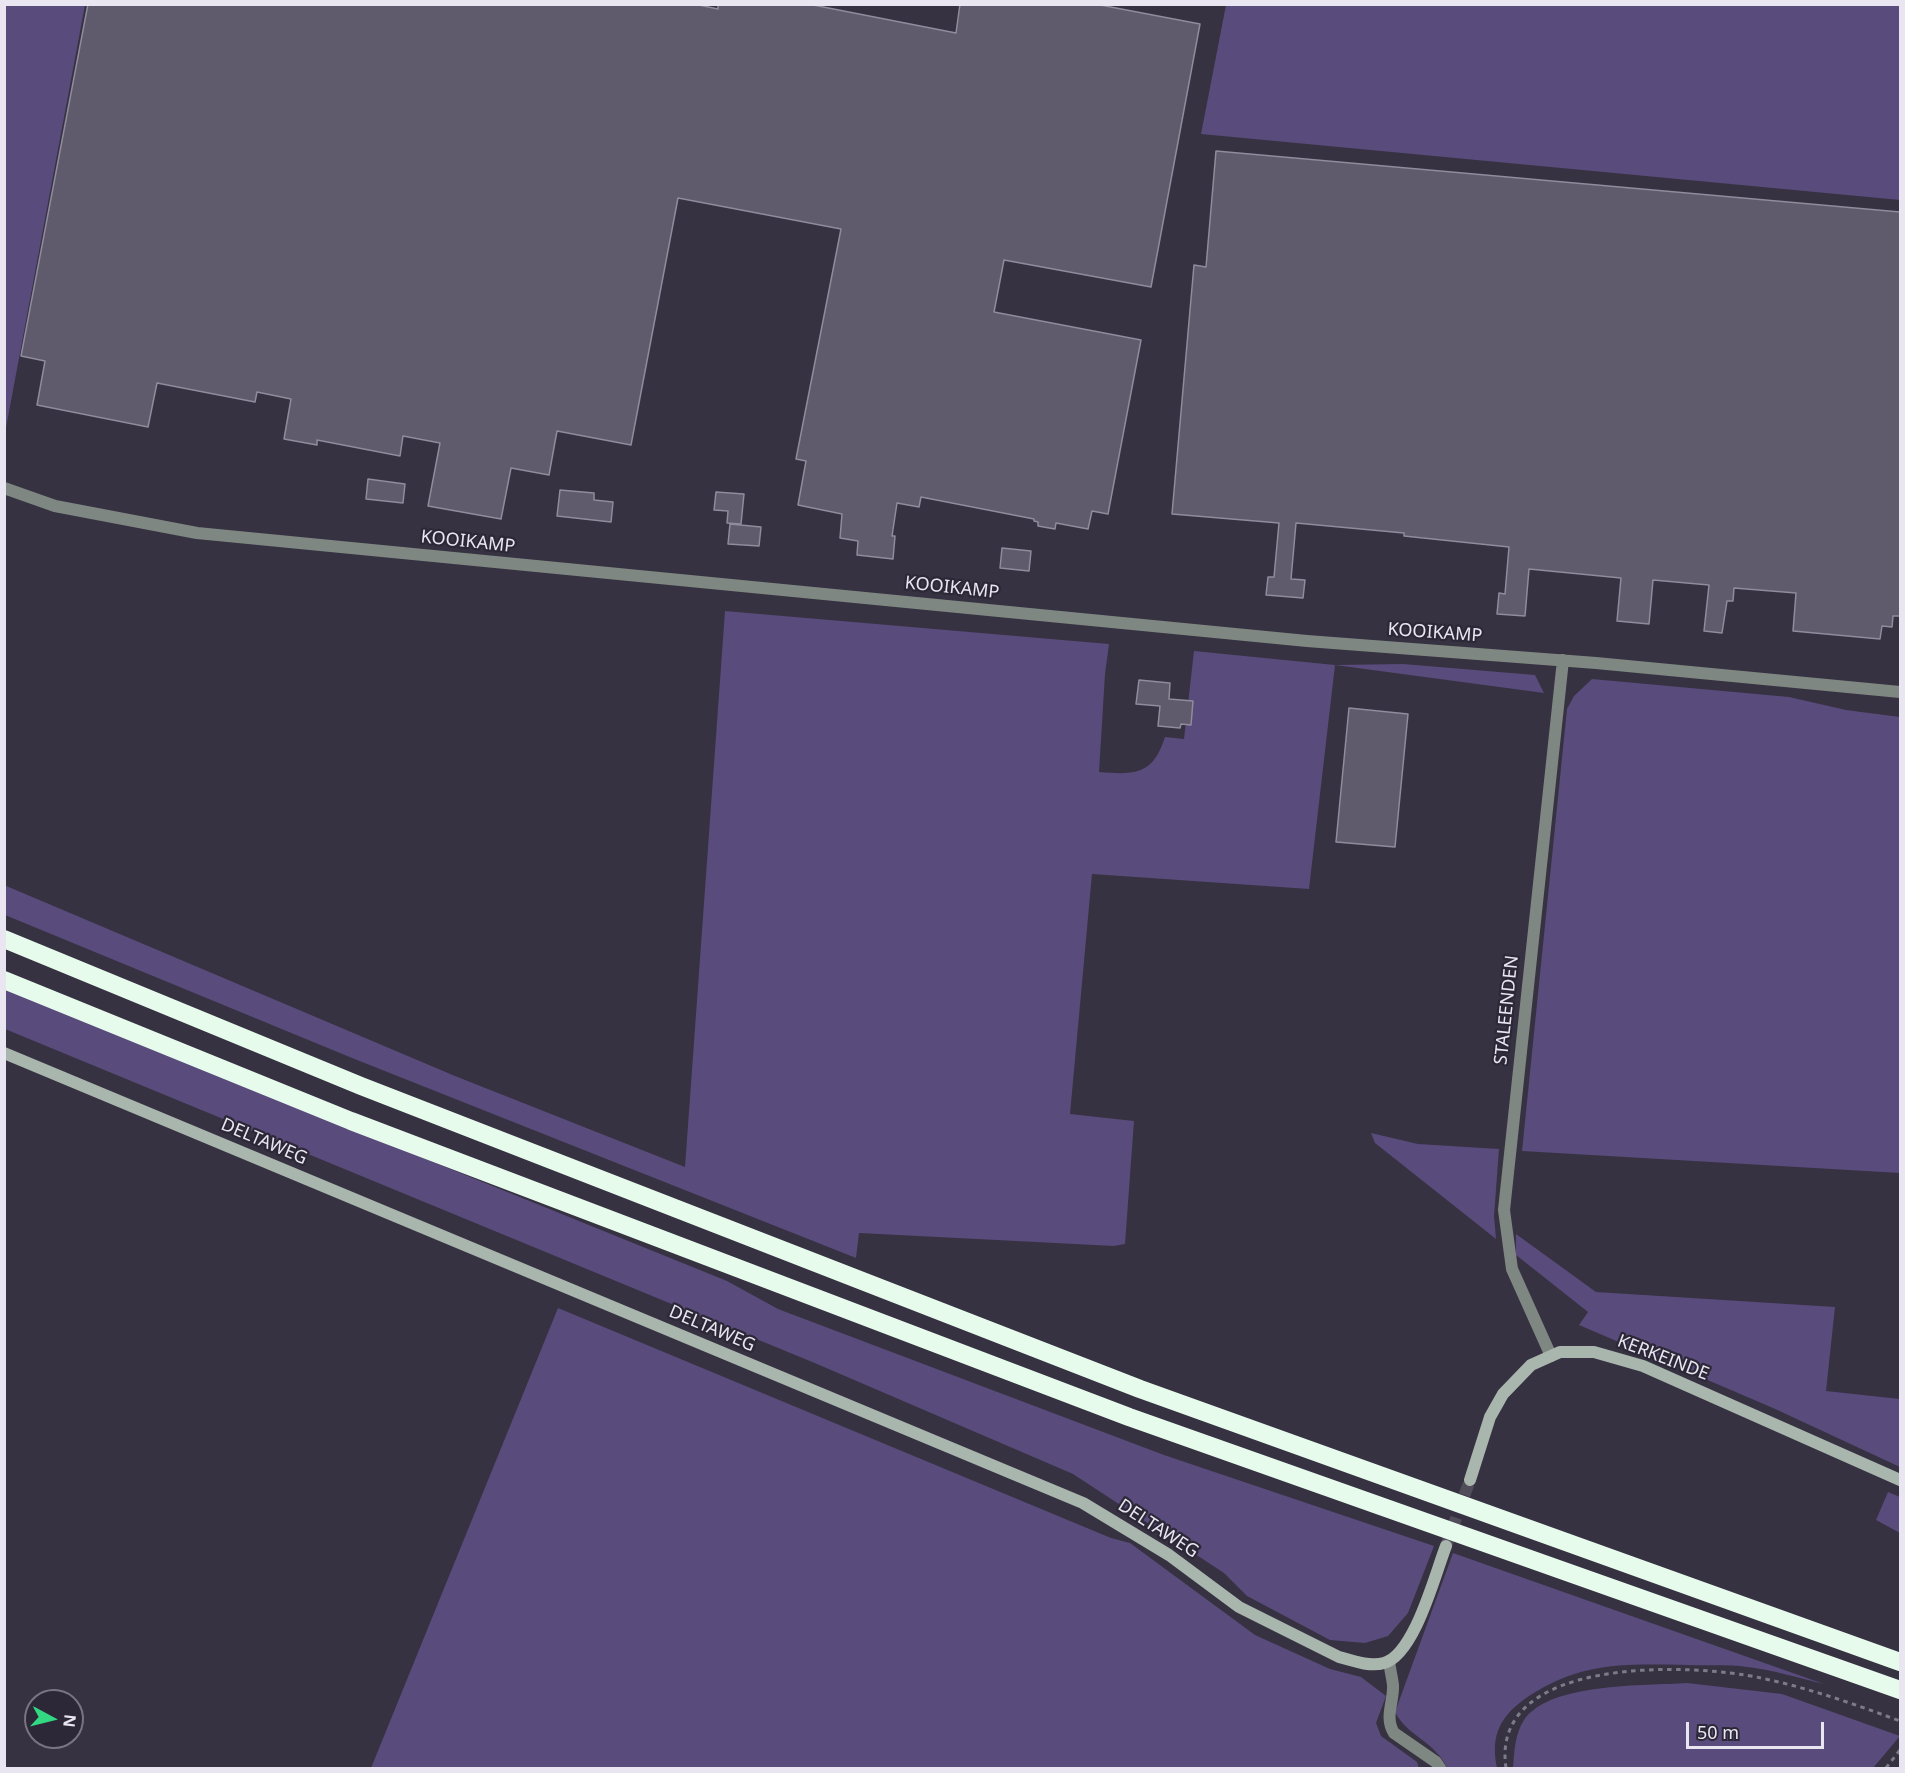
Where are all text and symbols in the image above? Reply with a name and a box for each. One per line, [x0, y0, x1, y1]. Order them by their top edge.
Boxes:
street label: KOOIKAMP [420, 526, 516, 558]
street label: KOOIKAMP [904, 572, 1000, 604]
street label: KOOIKAMP [1387, 619, 1483, 647]
street label: STALEENDEN [1491, 954, 1523, 1066]
street label: DELTAWEG [218, 1114, 310, 1170]
street label: DELTAWEG [666, 1301, 758, 1357]
street label: KERKEINDE [1614, 1331, 1712, 1385]
street label: DELTAWEG [1114, 1495, 1202, 1563]
north arrow [24, 1689, 84, 1749]
scale bar [1689, 1710, 1827, 1748]
text: N [58, 1713, 82, 1729]
text: 50 m [1697, 1720, 1739, 1744]

